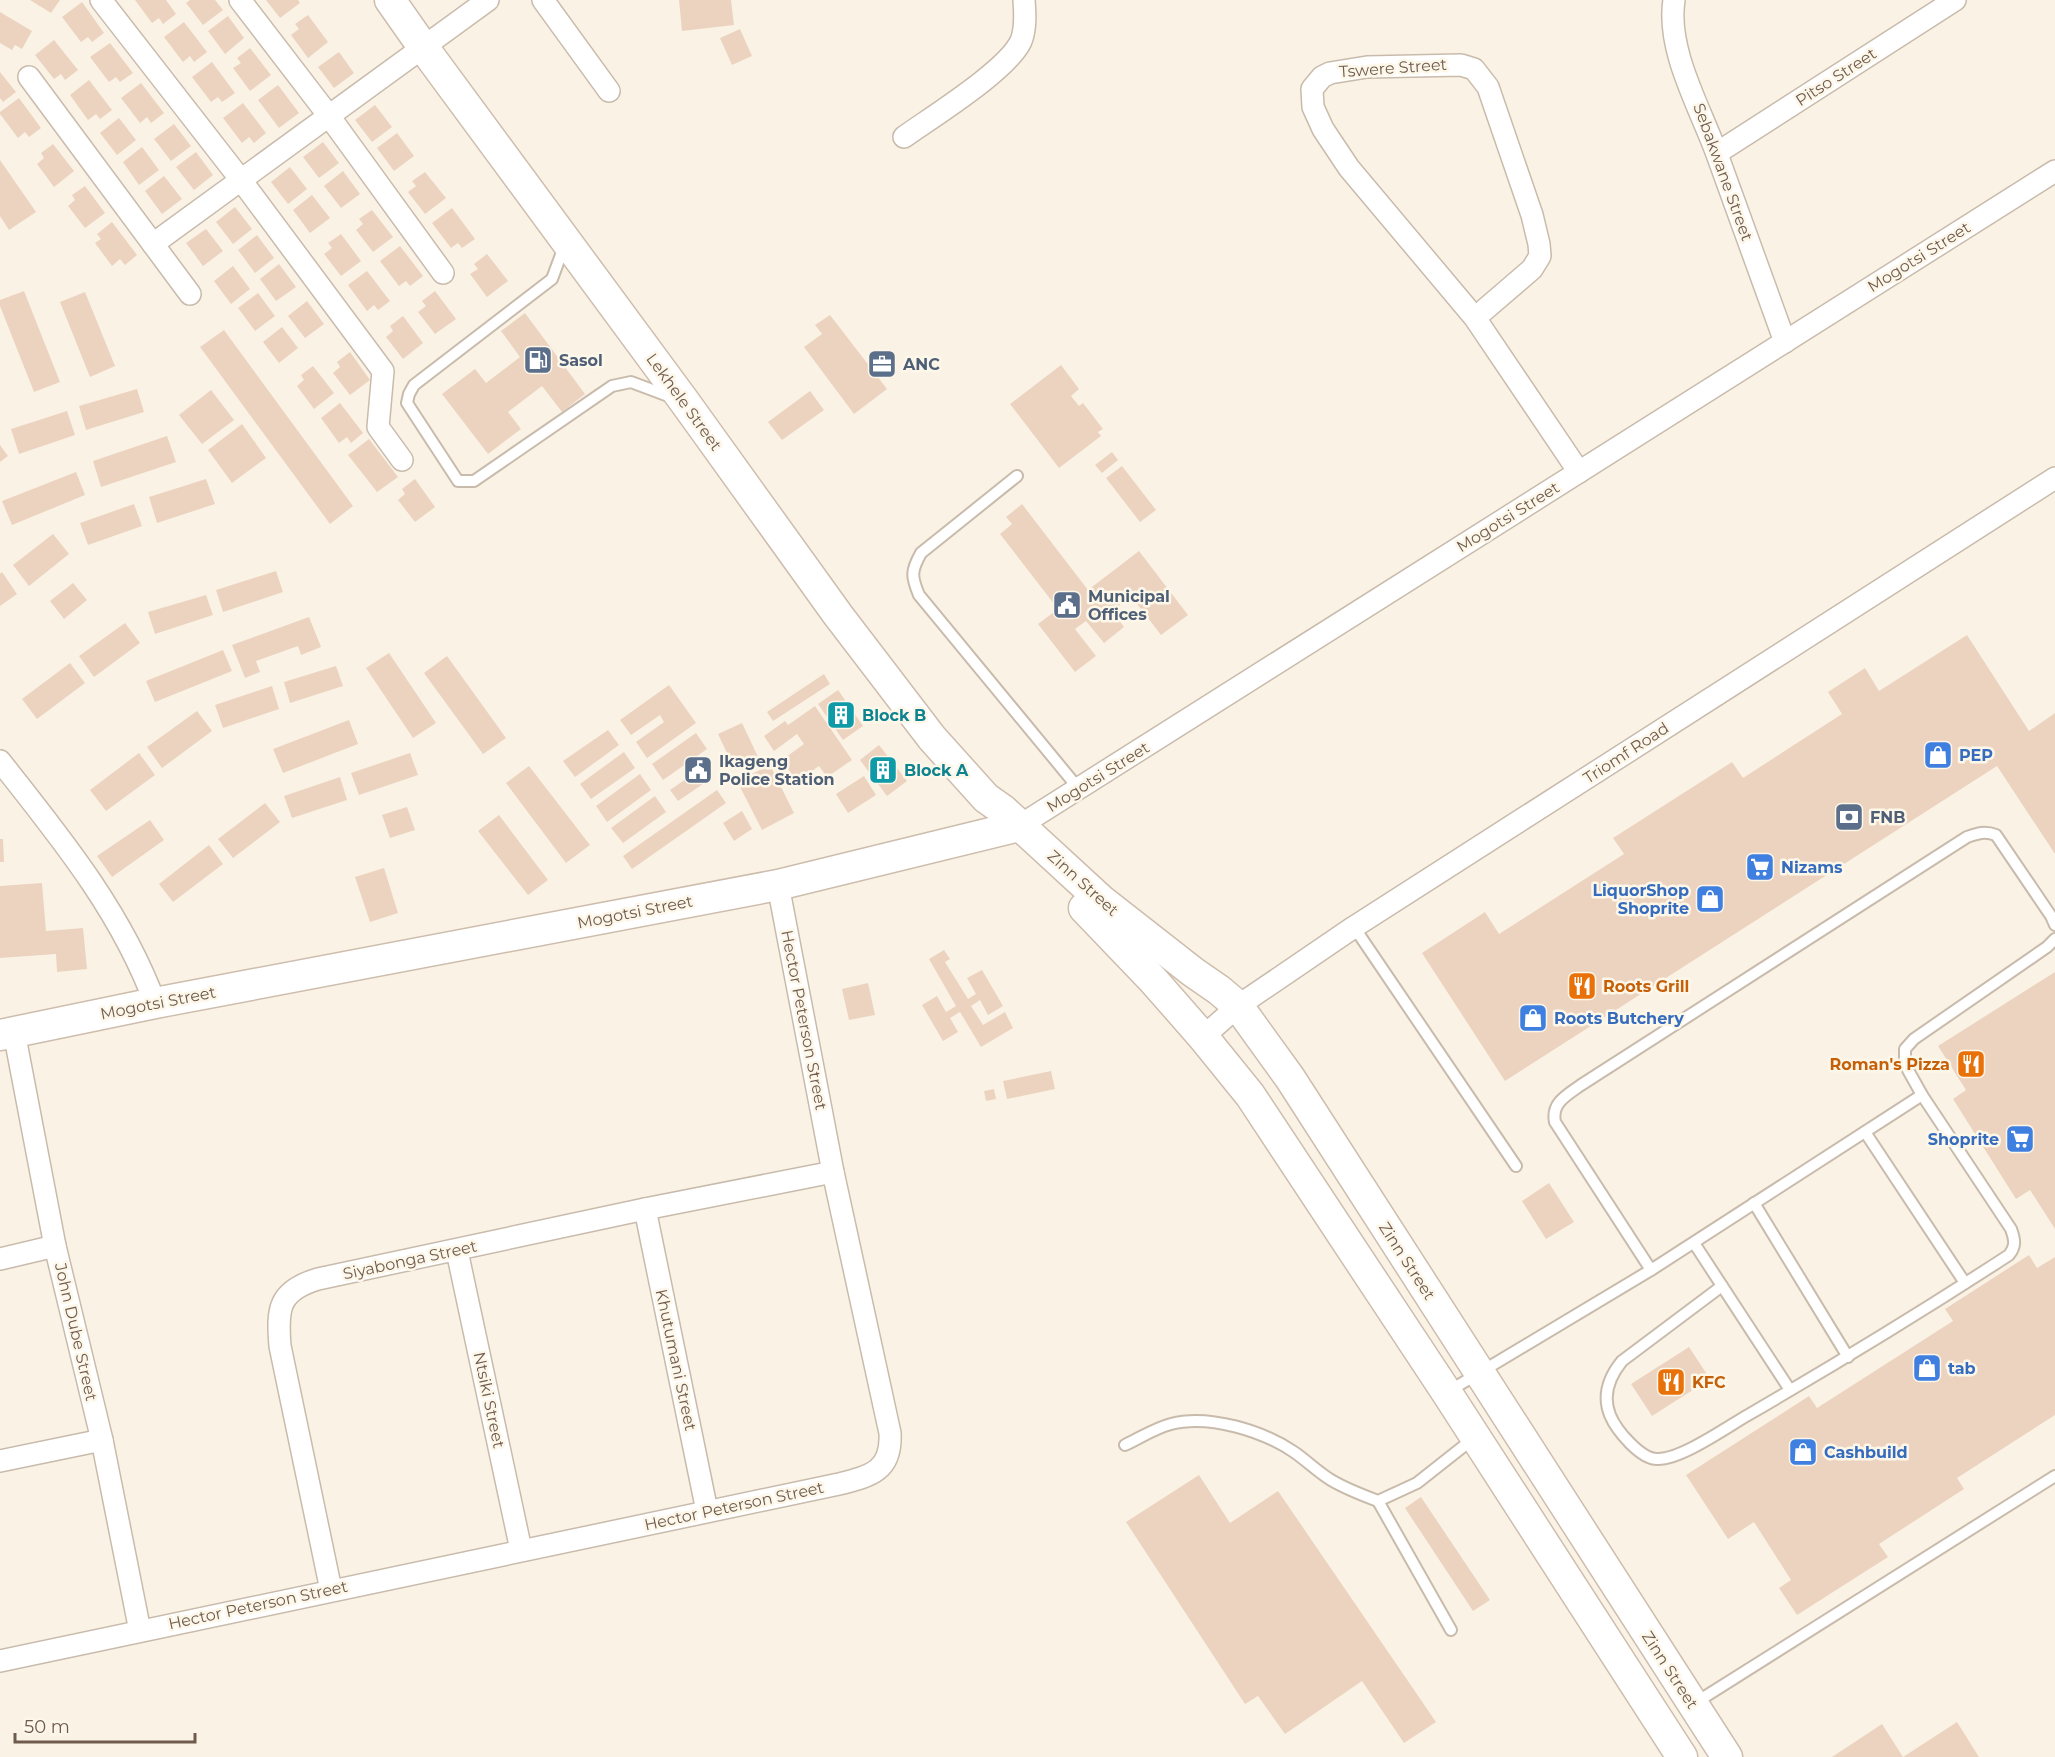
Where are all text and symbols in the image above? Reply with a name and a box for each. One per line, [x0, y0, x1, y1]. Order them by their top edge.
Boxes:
street label: Pitso Street [1792, 44, 1880, 110]
street label: Tswere Street [1338, 55, 1448, 81]
street label: Sebakwane Street [1689, 101, 1757, 244]
street label: Mogotsi Street [1864, 218, 1974, 296]
fuel station icon: Sasol [522, 344, 554, 376]
office icon: ANC [866, 348, 898, 380]
street label: Lekhele Street [642, 350, 726, 455]
place label: Sasol [559, 351, 603, 370]
place label: ANC [902, 355, 940, 374]
street label: Mogotsi Street [1453, 478, 1563, 556]
place label: Municipal Offices [1088, 587, 1170, 624]
public building icon: Municipal Offices [1051, 589, 1083, 621]
building icon: Block B [825, 699, 857, 731]
place label: Block B [862, 706, 926, 725]
street label: Triomf Road [1580, 718, 1672, 788]
street label: Mogotsi Street [1043, 738, 1153, 816]
shop icon: PEP [1922, 739, 1954, 771]
place label: PEP [1959, 746, 1993, 765]
place label: Ikageng Police Station [719, 752, 835, 789]
public building icon: Ikageng Police Station [682, 754, 714, 786]
building icon: Block A [867, 754, 899, 786]
place label: Block A [904, 761, 969, 780]
bank icon: FNB [1833, 801, 1865, 833]
place label: FNB [1870, 808, 1905, 827]
street label: Zinn Street [1044, 846, 1123, 920]
supermarket icon: Nizams [1744, 851, 1776, 883]
place label: Nizams [1781, 858, 1843, 877]
place label: LiquorShop Shoprite [1592, 881, 1689, 918]
shop icon: LiquorShop Shoprite [1694, 883, 1726, 915]
street label: Mogotsi Street [576, 891, 695, 933]
street label: Hector Peterson Street [777, 928, 831, 1112]
restaurant icon: Roots Grill [1566, 970, 1598, 1002]
place label: Roots Grill [1603, 977, 1689, 996]
street label: Mogotsi Street [99, 982, 218, 1024]
shop icon: Roots Butchery [1517, 1002, 1549, 1034]
place label: Roots Butchery [1554, 1009, 1684, 1028]
restaurant icon: Roman's Pizza [1955, 1048, 1987, 1080]
place label: Roman's Pizza [1830, 1055, 1950, 1074]
supermarket icon: Shoprite [2004, 1123, 2036, 1155]
place label: Shoprite [1928, 1130, 1999, 1149]
street label: Zinn Street [1375, 1219, 1439, 1304]
street label: Siyabonga Street [341, 1236, 479, 1283]
street label: John Dube Street [51, 1260, 101, 1403]
street label: Khutumani Street [652, 1287, 700, 1433]
street label: Ntsiki Street [470, 1350, 509, 1450]
shop icon: tab [1911, 1352, 1943, 1384]
place label: tab [1948, 1359, 1976, 1378]
restaurant icon: KFC [1655, 1366, 1687, 1398]
place label: KFC [1692, 1373, 1726, 1392]
shop icon: Cashbuild [1787, 1436, 1819, 1468]
place label: Cashbuild [1824, 1443, 1908, 1462]
street label: Hector Peterson Street [643, 1478, 826, 1534]
street label: Hector Peterson Street [167, 1577, 350, 1633]
street label: Zinn Street [1638, 1628, 1702, 1713]
scale bar [15, 1706, 195, 1744]
text: 50 m [24, 1716, 70, 1738]

